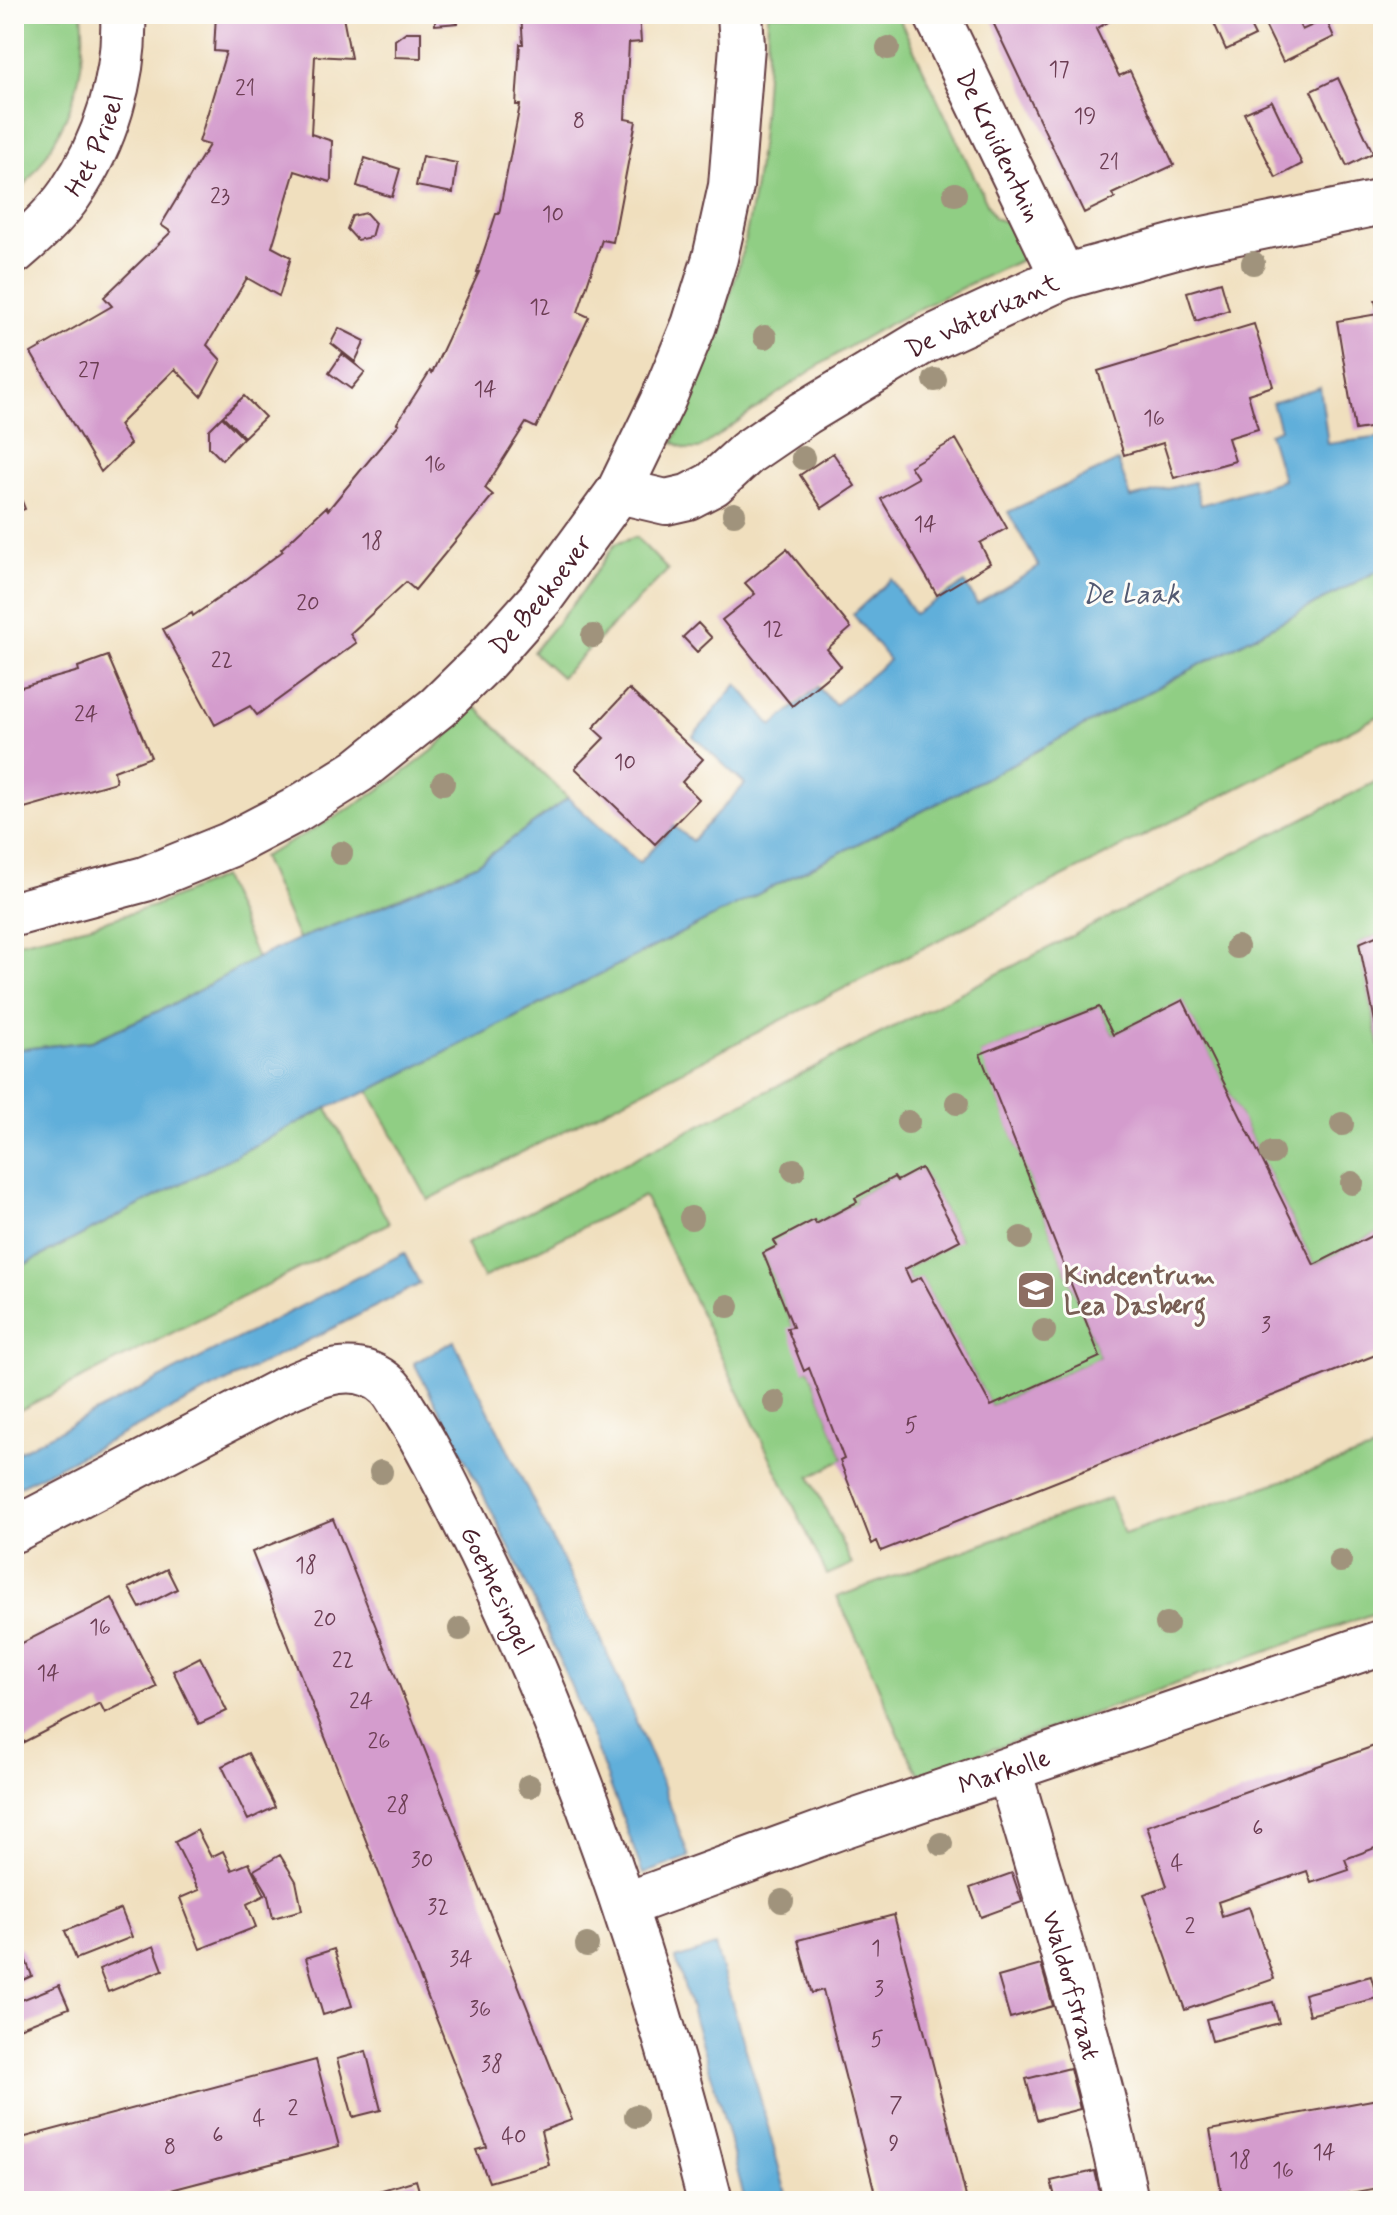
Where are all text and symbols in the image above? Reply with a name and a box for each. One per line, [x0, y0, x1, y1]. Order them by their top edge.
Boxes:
house number: 17 [1049, 56, 1069, 84]
street label: De Kruidentuin [946, 64, 1049, 228]
house number: 21 [235, 75, 255, 103]
street label: Het Prieel [58, 91, 133, 204]
house number: 19 [1074, 103, 1096, 131]
house number: 8 [573, 108, 585, 136]
house number: 21 [1099, 149, 1119, 177]
house number: 23 [210, 183, 230, 211]
house number: 10 [542, 201, 564, 229]
street label: De Waterkant [900, 266, 1065, 367]
house number: 12 [529, 294, 551, 322]
house number: 27 [78, 357, 100, 385]
house number: 14 [473, 376, 497, 404]
house number: 16 [1143, 405, 1165, 433]
house number: 16 [424, 451, 446, 479]
house number: 14 [913, 511, 937, 539]
house number: 18 [361, 528, 383, 556]
street label: De Beekoever [483, 528, 601, 663]
water label: De Laak [1082, 577, 1180, 614]
house number: 20 [296, 590, 320, 618]
house number: 12 [762, 616, 784, 644]
house number: 22 [211, 647, 233, 675]
house number: 24 [74, 701, 98, 729]
house number: 10 [614, 749, 636, 777]
place label: Kindcentrum Lea Dasberg [1064, 1260, 1215, 1327]
school or university icon: Kindcentrum Lea Dasberg [1015, 1269, 1057, 1311]
house number: 3 [1261, 1312, 1271, 1340]
house number: 5 [904, 1412, 918, 1440]
street label: Goethesingel [451, 1521, 541, 1661]
house number: 18 [295, 1552, 317, 1580]
house number: 20 [313, 1606, 337, 1634]
house number: 16 [89, 1614, 111, 1642]
house number: 22 [332, 1647, 354, 1675]
house number: 14 [36, 1660, 60, 1688]
house number: 24 [349, 1688, 373, 1716]
house number: 26 [368, 1728, 390, 1756]
street label: Markolle [954, 1741, 1055, 1804]
house number: 28 [387, 1792, 409, 1820]
house number: 6 [1252, 1815, 1264, 1843]
house number: 30 [411, 1847, 433, 1875]
house number: 4 [1171, 1850, 1184, 1878]
house number: 32 [427, 1894, 449, 1922]
street label: Waldorfstraat [1033, 1907, 1107, 2064]
house number: 2 [1185, 1913, 1196, 1941]
house number: 1 [871, 1935, 881, 1963]
house number: 34 [449, 1946, 473, 1974]
house number: 3 [874, 1976, 884, 2004]
house number: 36 [469, 1996, 491, 2024]
house number: 5 [870, 2026, 884, 2054]
house number: 38 [481, 2051, 503, 2079]
house number: 7 [889, 2092, 903, 2120]
house number: 2 [288, 2095, 299, 2123]
house number: 4 [253, 2105, 266, 2133]
house number: 6 [212, 2122, 224, 2150]
house number: 40 [501, 2123, 527, 2151]
house number: 9 [889, 2130, 899, 2158]
house number: 8 [164, 2134, 176, 2162]
house number: 14 [1312, 2139, 1336, 2167]
house number: 18 [1229, 2147, 1251, 2175]
house number: 16 [1272, 2157, 1294, 2185]

